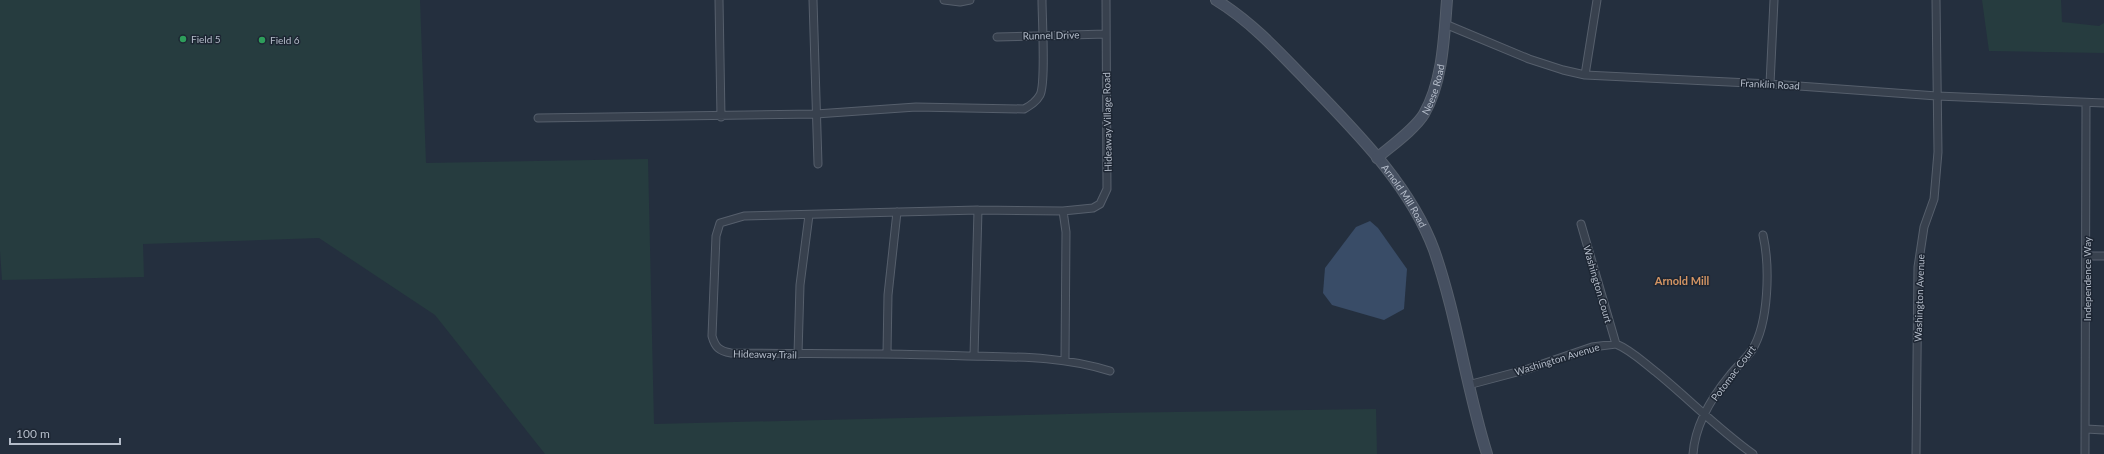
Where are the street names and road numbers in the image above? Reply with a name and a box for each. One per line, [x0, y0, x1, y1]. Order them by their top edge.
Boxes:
street label: Runnel Drive [1022, 29, 1080, 41]
street label: Neese Road [1419, 63, 1446, 117]
street label: Hideaway Village Road [1100, 72, 1114, 172]
street label: Franklin Road [1740, 76, 1800, 92]
street label: Arnold Mill Road [1379, 161, 1429, 229]
street label: Independence Way [2081, 236, 2093, 321]
street label: Washington Court [1581, 244, 1615, 325]
street label: Washington Avenue [1911, 254, 1927, 342]
street label: Washington Avenue [1513, 340, 1601, 378]
street label: Potomac Court [1708, 343, 1758, 403]
street label: Hideaway Trail [733, 347, 797, 361]

